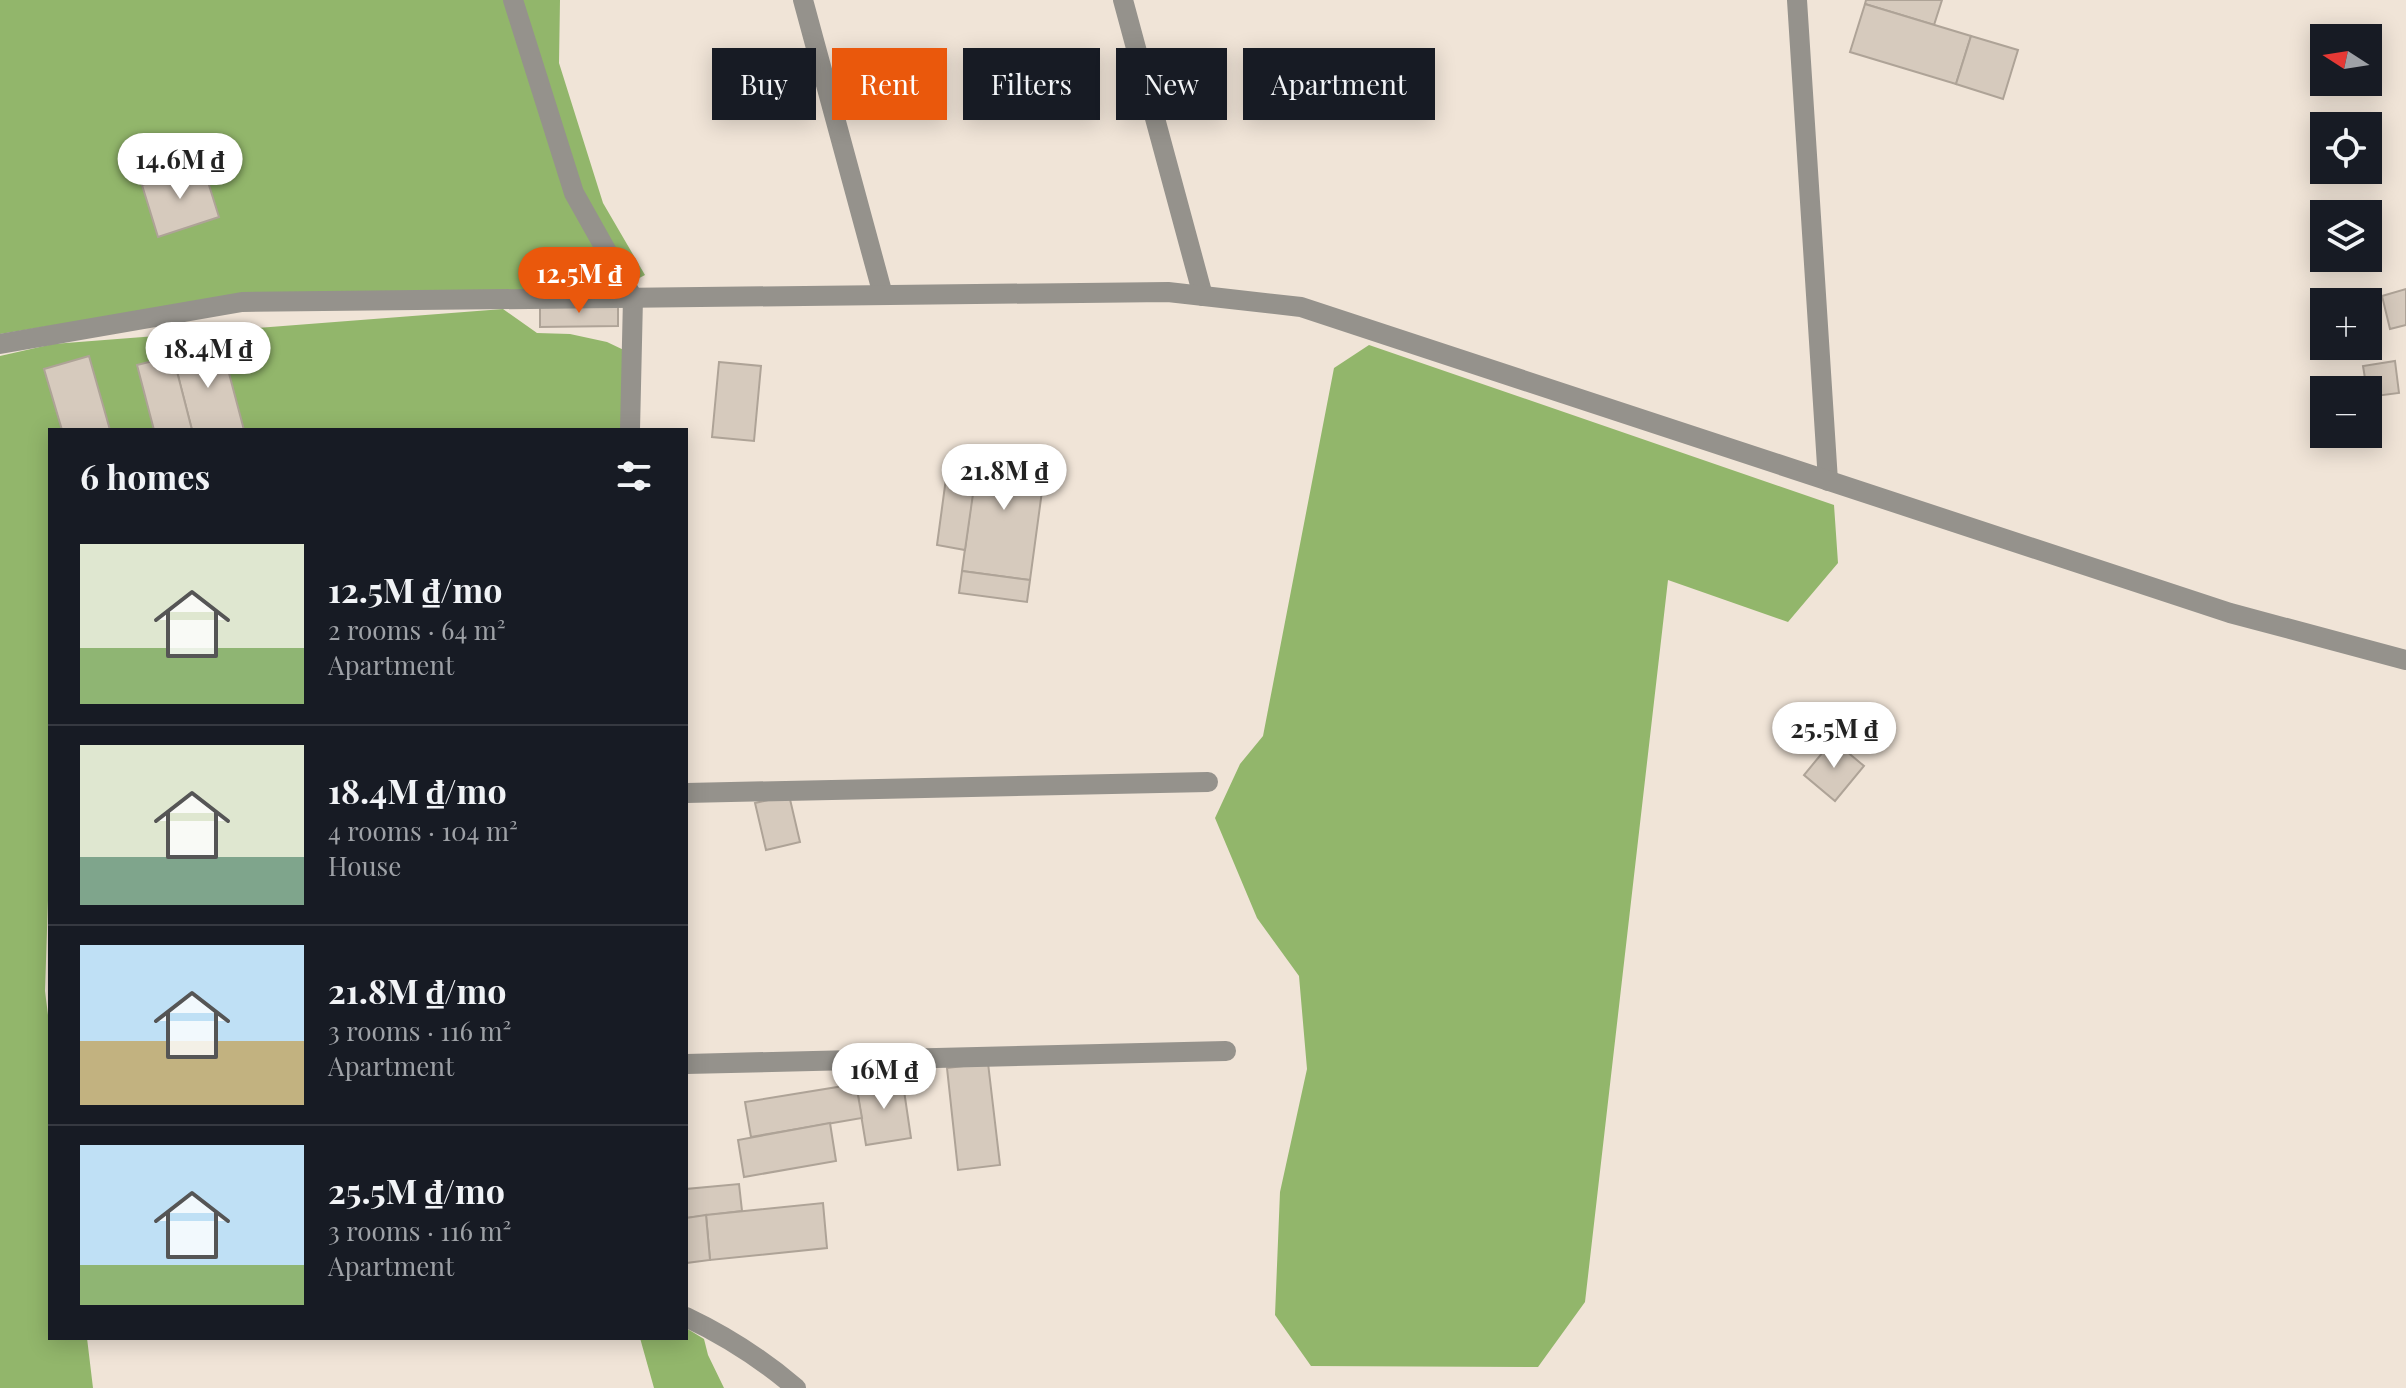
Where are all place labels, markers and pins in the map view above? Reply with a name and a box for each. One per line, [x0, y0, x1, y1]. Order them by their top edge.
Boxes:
pin: 14.6M ₫ [106, 133, 254, 201]
pin: 12.5M ₫ [505, 247, 653, 315]
pin: 18.4M ₫ [134, 322, 282, 390]
pin: 21.8M ₫ [930, 444, 1078, 512]
pin: 25.5M ₫ [1760, 702, 1908, 770]
pin: 16M ₫ [828, 1043, 940, 1111]

